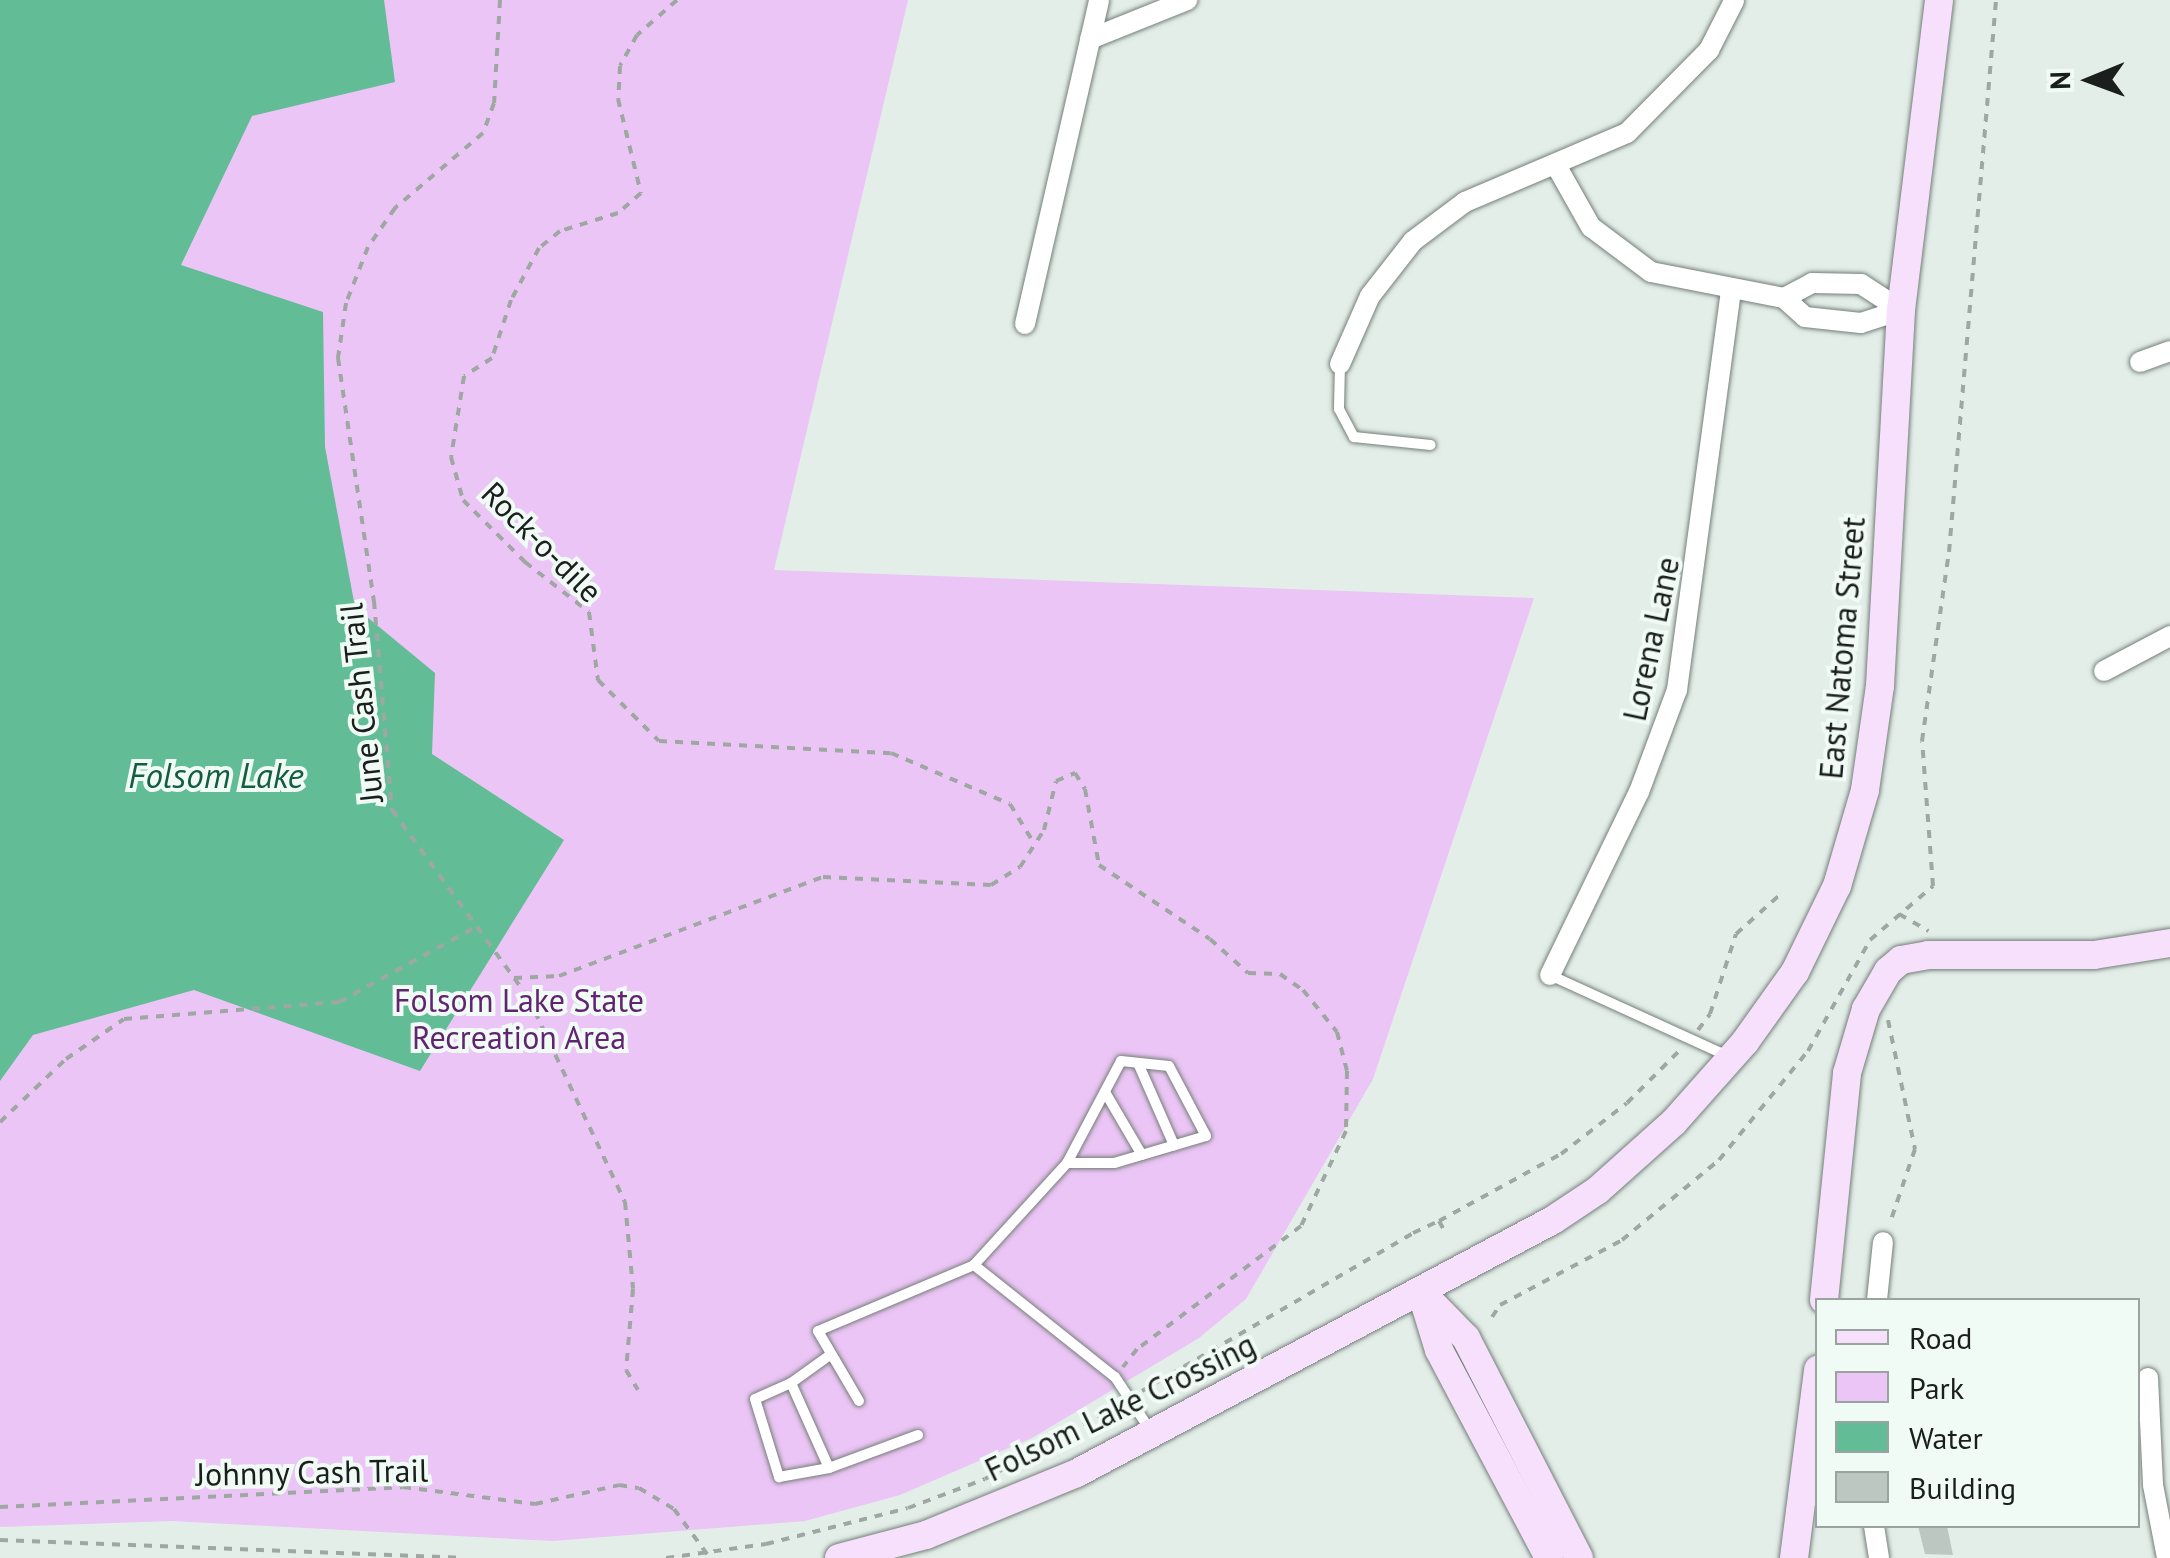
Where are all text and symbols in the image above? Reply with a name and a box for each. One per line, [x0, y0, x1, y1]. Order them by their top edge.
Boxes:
north arrow [2040, 30, 2140, 130]
text: N [2041, 71, 2078, 90]
street label: Rock-o-dile [474, 474, 610, 610]
street label: East Natoma Street [1811, 515, 1873, 781]
street label: Lorena Lane [1615, 554, 1687, 724]
street label: June Cash Trail [331, 601, 391, 805]
water label: Folsom Lake [128, 754, 304, 796]
park label: Folsom Lake State Recreation Area [394, 982, 644, 1057]
legend [1815, 1298, 2140, 1528]
text: Road [1909, 1318, 1973, 1357]
street label: Folsom Lake Crossing [979, 1325, 1261, 1489]
text: Park [1909, 1368, 1964, 1407]
text: Water [1909, 1418, 1983, 1457]
street label: Johnny Cash Trail [194, 1451, 430, 1493]
text: Building [1909, 1468, 2016, 1507]

